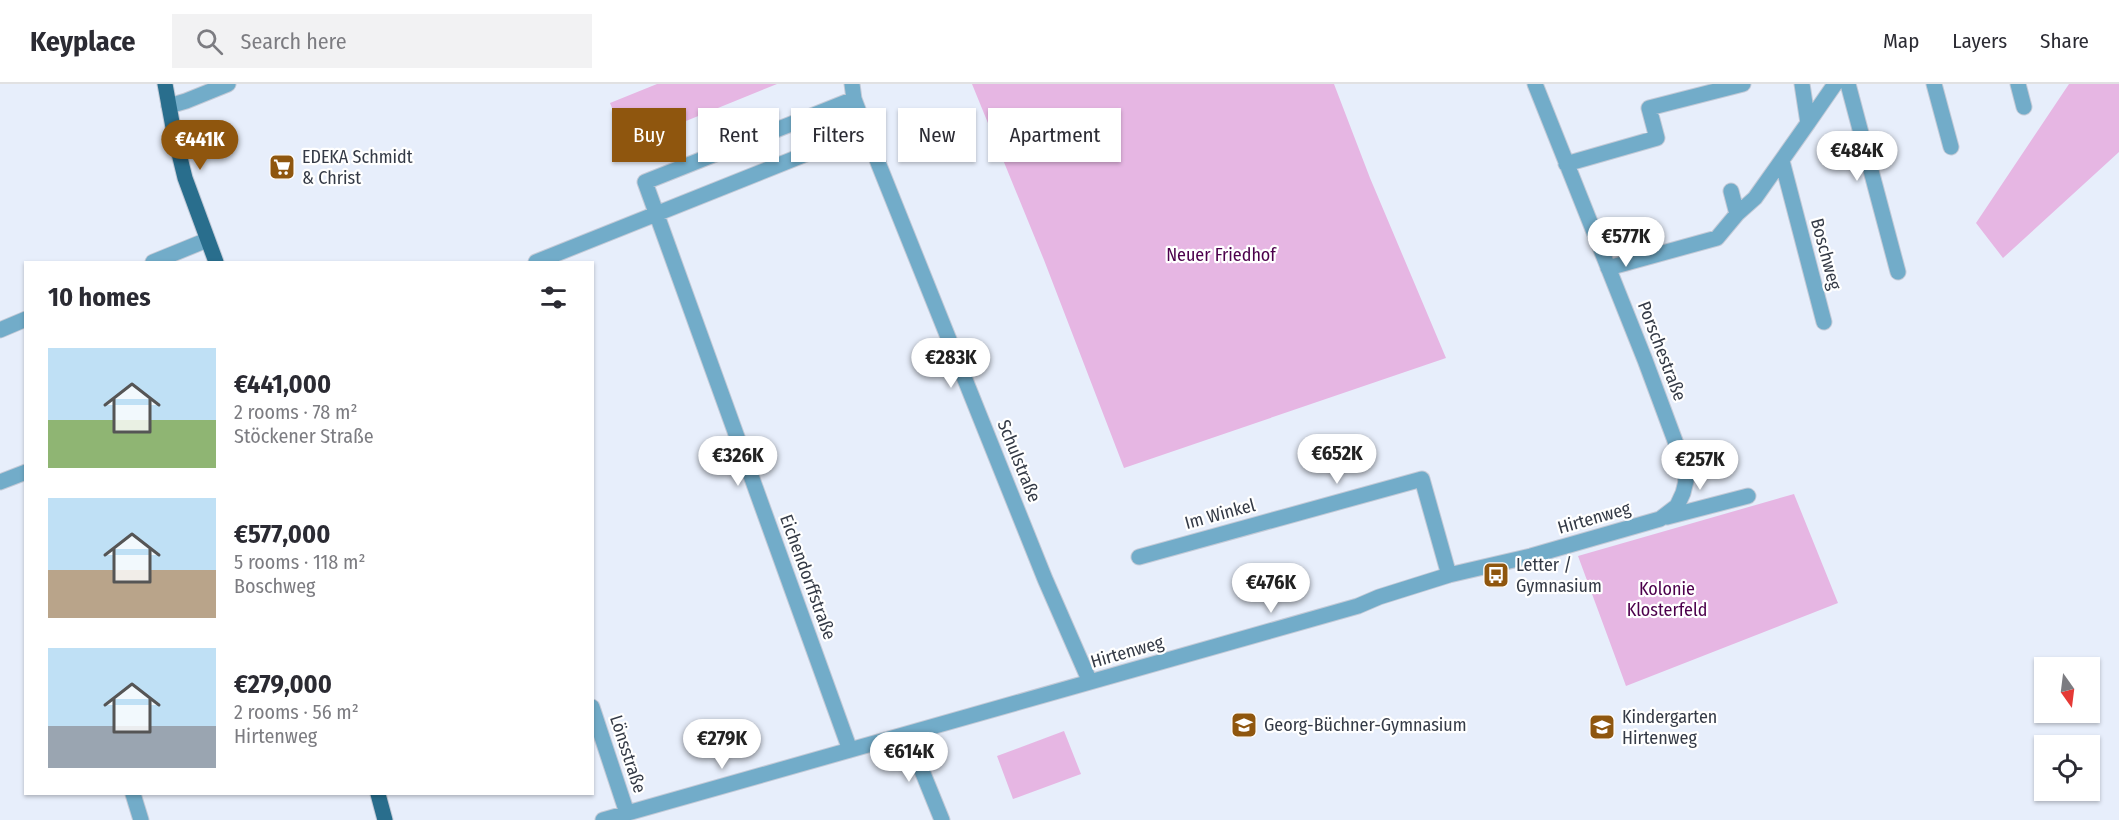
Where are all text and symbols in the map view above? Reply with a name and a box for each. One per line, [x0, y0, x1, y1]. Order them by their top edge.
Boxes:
search box [172, 14, 592, 68]
text: Keyplace [30, 25, 136, 58]
icon: search [193, 25, 226, 58]
text: Search here [241, 28, 347, 55]
text: Map [1883, 28, 1919, 54]
text: Layers [1952, 28, 2007, 54]
text: Share [2040, 28, 2089, 54]
chip: Buy [612, 108, 686, 162]
chip: Rent [698, 108, 779, 162]
chip: Filters [791, 108, 886, 162]
chip: New [898, 108, 976, 162]
chip: Apartment [988, 108, 1121, 162]
pin: €441K [158, 120, 242, 171]
text: €441K [175, 127, 225, 151]
pin: €484K [1815, 131, 1899, 182]
text: €484K [1831, 138, 1883, 162]
place label: EDEKA Schmidt & Christ [302, 146, 413, 189]
supermarket icon: EDEKA Schmidt & Christ [267, 152, 297, 182]
street label: Boschweg [1806, 216, 1846, 293]
pin: €577K [1584, 217, 1668, 268]
text: €577K [1602, 224, 1650, 248]
park label: Neuer Friedhof [1166, 244, 1277, 266]
icon: filters [537, 281, 570, 314]
text: 10 homes [48, 282, 151, 313]
street label: Porschestraße [1633, 298, 1691, 404]
pin: €283K [909, 338, 993, 389]
text: €283K [925, 345, 977, 369]
text: €441,000 [234, 369, 331, 400]
icon: home [96, 372, 168, 444]
text: 2 rooms · 78 m² [234, 400, 357, 424]
street label: Schulstraße [993, 417, 1046, 506]
text: Stöckener Straße [234, 424, 374, 448]
pin: €652K [1295, 434, 1379, 485]
pin: €326K [696, 436, 780, 487]
pin: €257K [1658, 440, 1742, 491]
text: €652K [1311, 441, 1363, 465]
text: €326K [712, 443, 764, 467]
text: €257K [1675, 447, 1725, 471]
street label: Im Winkel [1182, 494, 1258, 534]
street label: Hirtenweg [1555, 497, 1634, 539]
street label: Eichendorffstraße [775, 511, 841, 643]
text: €577,000 [234, 519, 330, 550]
icon: home [96, 522, 168, 594]
text: 5 rooms · 118 m² [234, 550, 365, 574]
place label: Letter / Gymnasium [1516, 554, 1602, 597]
bus stop icon: Letter / Gymnasium [1481, 560, 1511, 590]
pin: €476K [1229, 563, 1313, 614]
text: €476K [1246, 570, 1296, 594]
text: Boschweg [234, 574, 315, 598]
park label: Kolonie Klosterfeld [1627, 578, 1707, 621]
street label: Hirtenweg [1088, 631, 1167, 673]
north arrow [2034, 657, 2100, 723]
map controls [2034, 657, 2100, 801]
text: €279,000 [234, 669, 332, 700]
icon: home [96, 672, 168, 744]
text: 2 rooms · 56 m² [234, 700, 359, 724]
place label: Kindergarten Hirtenweg [1622, 706, 1717, 749]
school or university icon: Georg-Büchner-Gymnasium [1229, 710, 1259, 740]
street label: Lönsstraße [605, 712, 651, 796]
school or university icon: Kindergarten Hirtenweg [1587, 712, 1617, 742]
place label: Georg-Büchner-Gymnasium [1264, 714, 1467, 736]
pin: €279K [680, 719, 764, 770]
text: Hirtenweg [234, 724, 317, 748]
text: €279K [697, 726, 747, 750]
pin: €614K [867, 732, 951, 783]
button: locate [2034, 735, 2100, 801]
text: €614K [884, 739, 934, 763]

